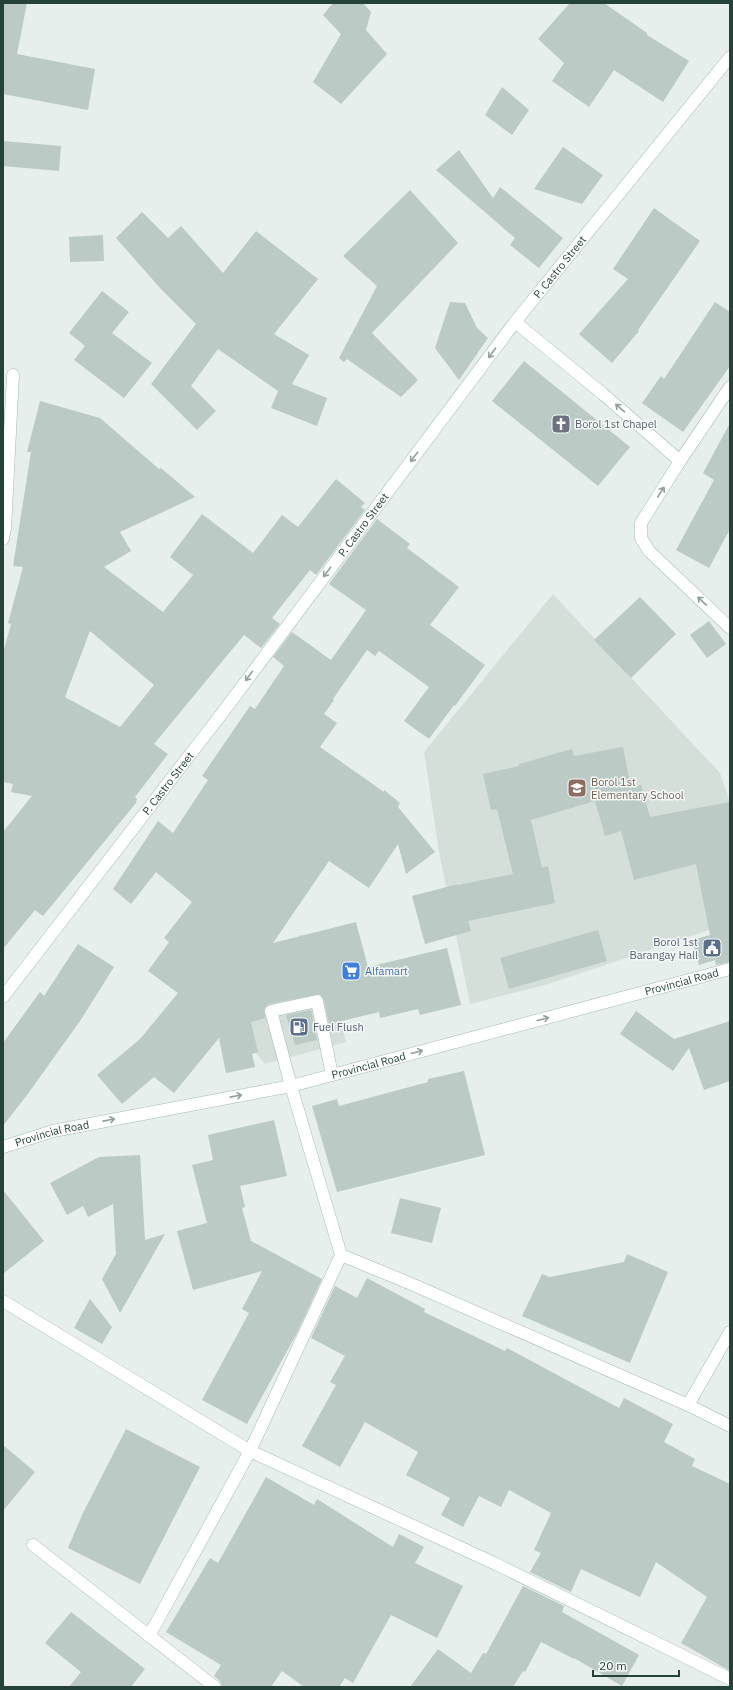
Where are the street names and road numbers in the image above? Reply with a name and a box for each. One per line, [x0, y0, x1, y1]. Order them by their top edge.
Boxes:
street label: P. Castro Street [530, 233, 589, 301]
street label: P. Castro Street [335, 490, 392, 559]
street label: P. Castro Street [139, 749, 197, 818]
street label: Provincial Road [643, 965, 720, 998]
street label: Provincial Road [330, 1049, 407, 1082]
street label: Provincial Road [13, 1117, 90, 1150]

